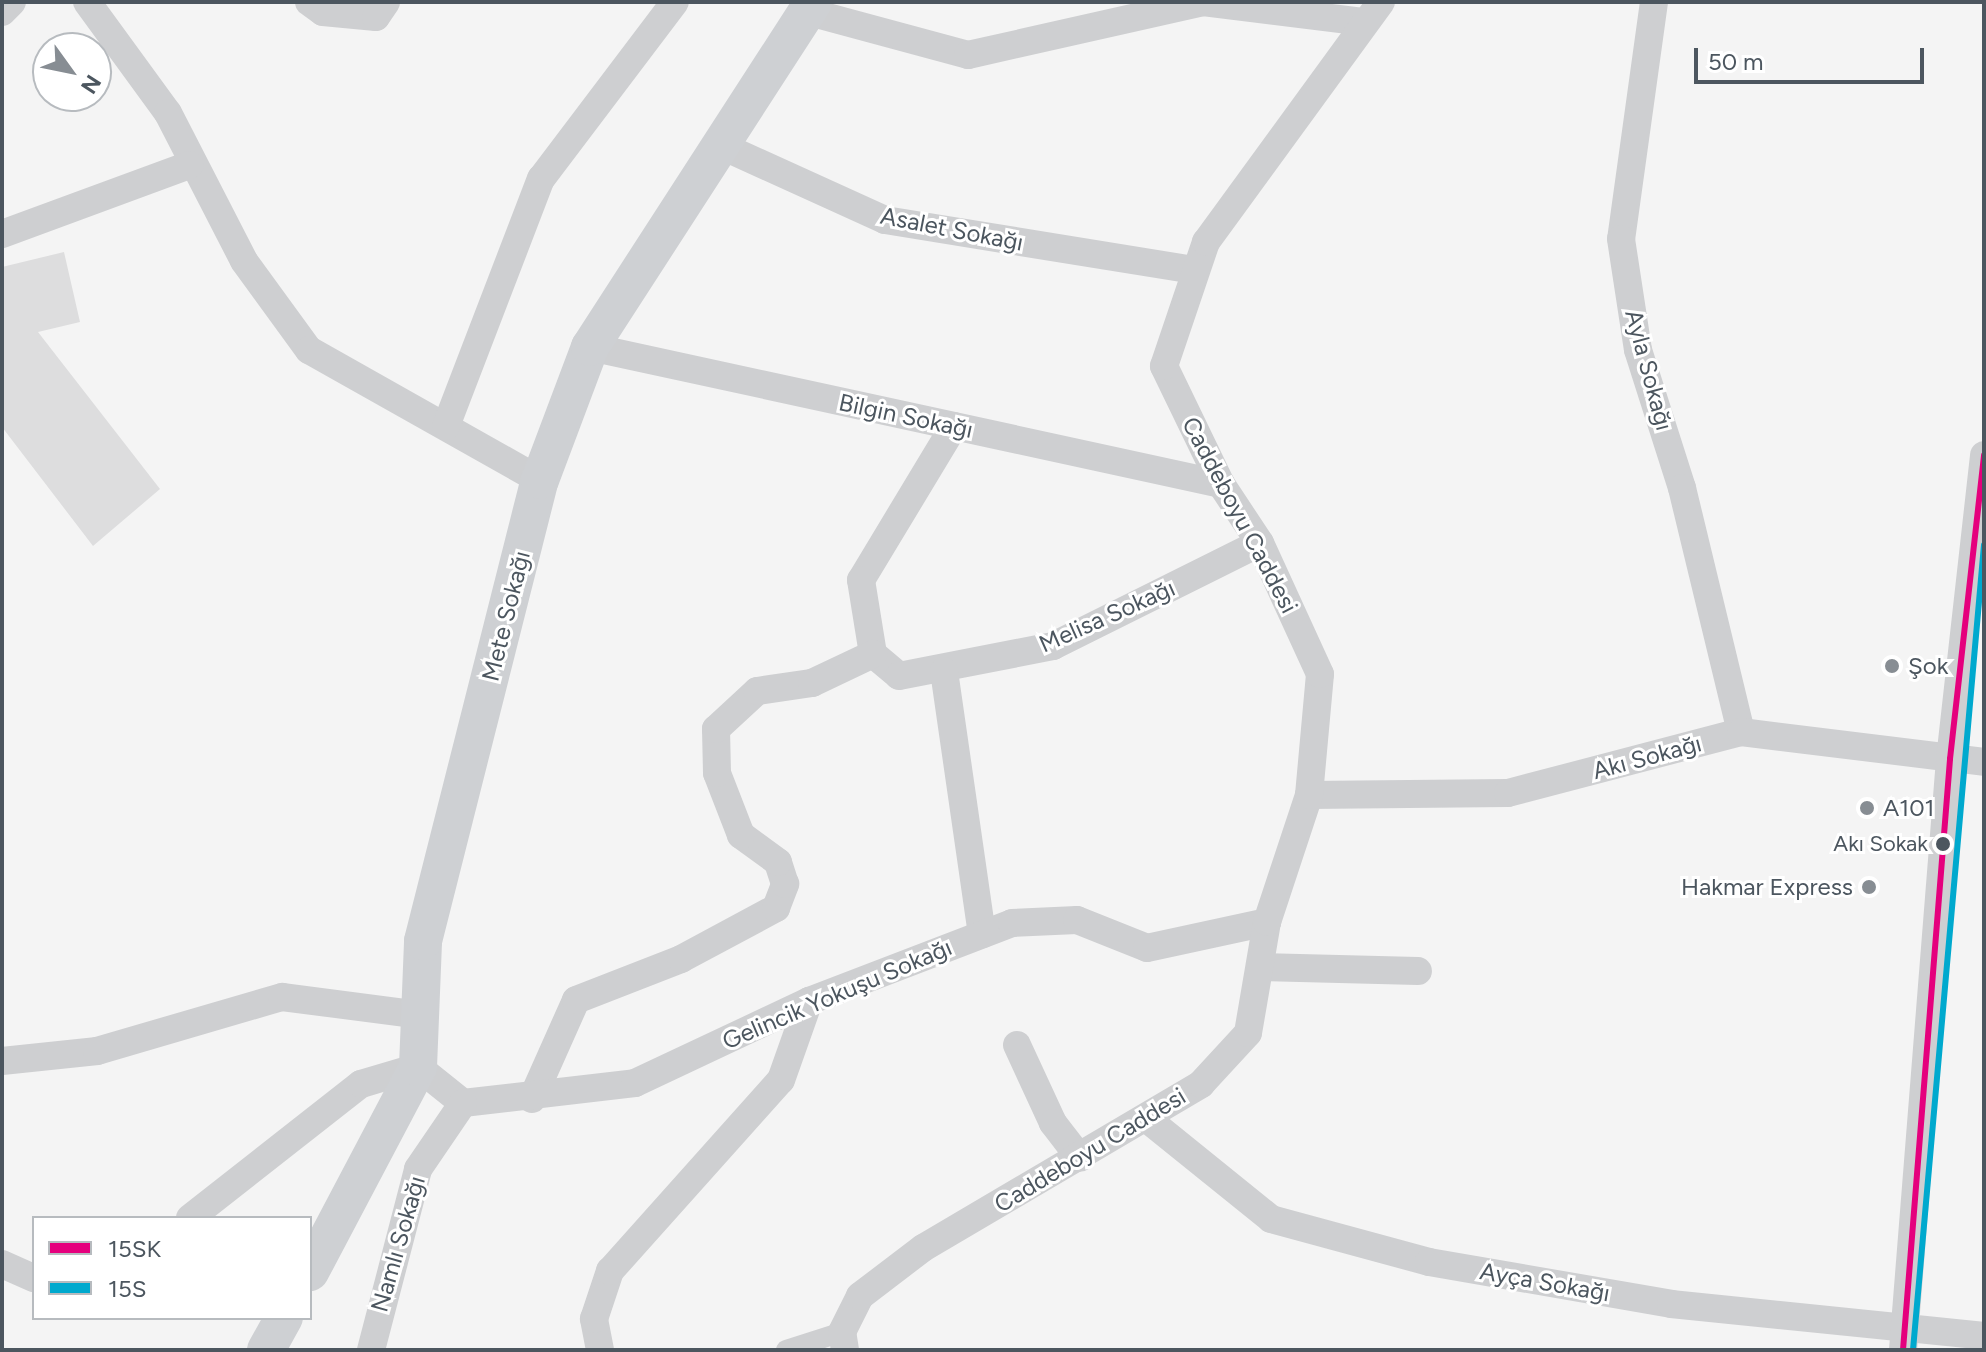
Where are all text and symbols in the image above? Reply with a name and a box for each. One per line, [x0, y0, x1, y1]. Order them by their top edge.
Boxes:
north arrow [32, 32, 112, 112]
scale bar [1698, 32, 1928, 82]
text: 50 m [1708, 47, 1764, 76]
text: N [75, 70, 107, 99]
street label: Asalet Sokağı [878, 201, 1026, 257]
street label: Ayla Sokağı [1619, 306, 1679, 434]
street label: Bilgin Sokağı [836, 388, 976, 444]
street label: Caddeboyu Caddesi [1176, 412, 1304, 618]
street label: Mete Sokağı [476, 548, 536, 684]
street label: Melisa Sokağı [1035, 573, 1179, 659]
place label: Şok [1908, 652, 1948, 680]
marker: Şok [1883, 657, 1901, 675]
street label: Akı Sokağı [1590, 729, 1704, 785]
place label: A101 [1883, 794, 1934, 822]
marker: A101 [1858, 799, 1876, 817]
place label: Akı Sokak [1833, 831, 1928, 857]
marker: Akı Sokak [1935, 836, 1951, 852]
place label: Hakmar Express [1681, 873, 1853, 901]
marker: Hakmar Express [1860, 878, 1878, 896]
street label: Gelincik Yokuşu Sokağı [718, 933, 956, 1055]
street label: Caddeboyu Caddesi [989, 1082, 1191, 1218]
street label: Namlı Sokağı [365, 1173, 431, 1315]
legend [32, 1216, 312, 1320]
text: 15SK [108, 1234, 161, 1263]
street label: Ayça Sokağı [1478, 1256, 1612, 1308]
text: 15S [108, 1274, 146, 1303]

